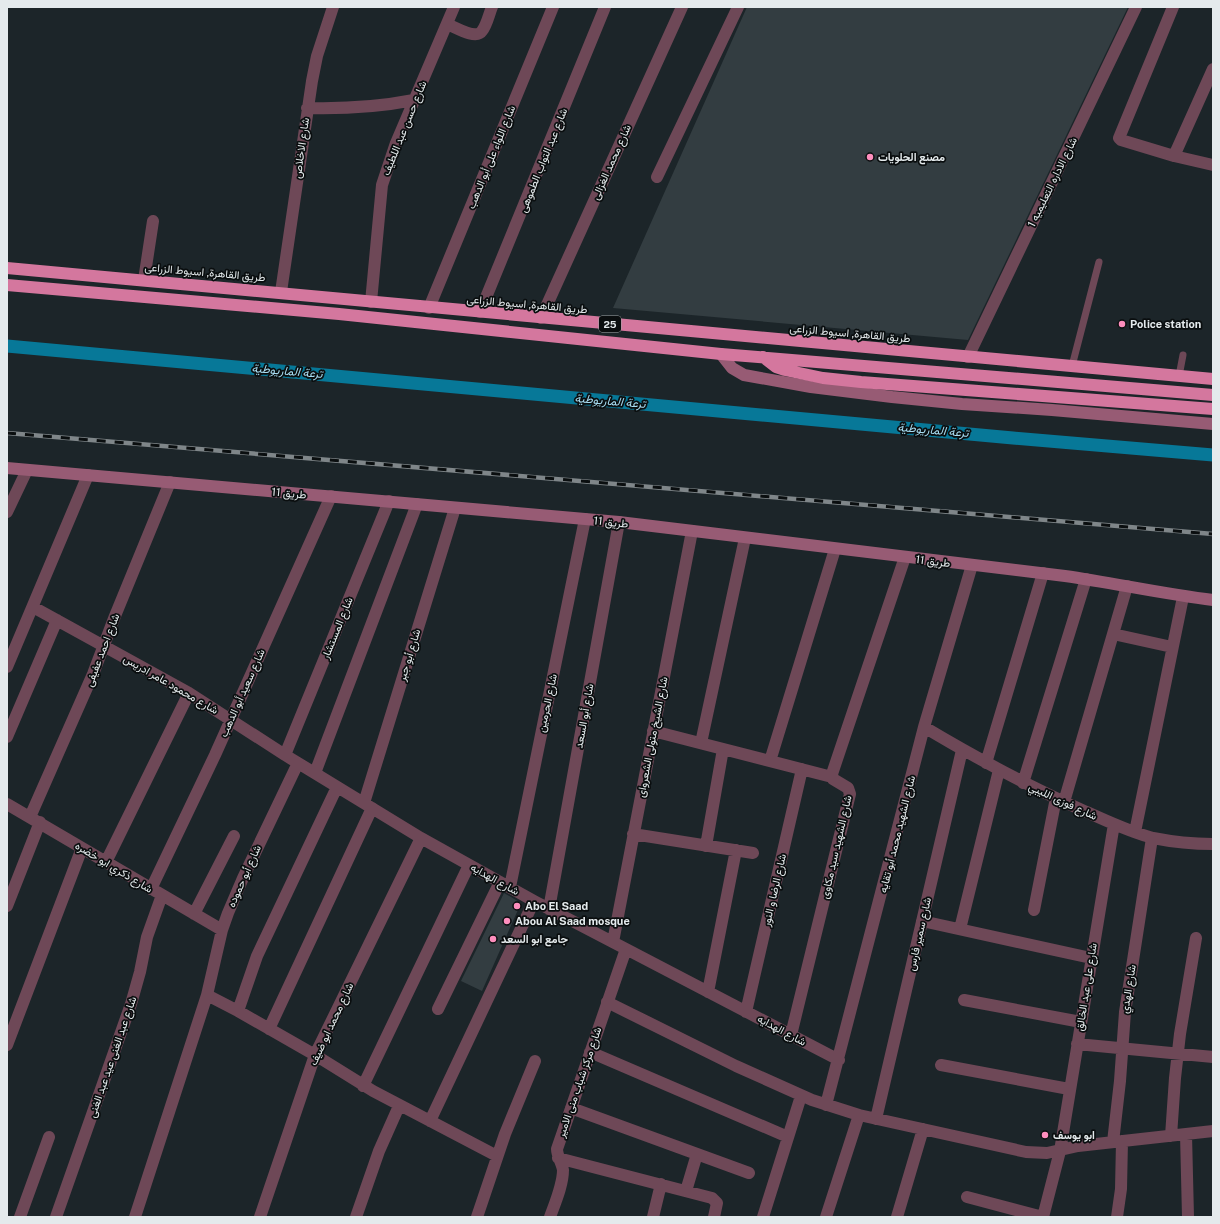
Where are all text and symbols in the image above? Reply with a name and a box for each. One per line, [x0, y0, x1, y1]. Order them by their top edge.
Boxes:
street label: شارع حسن عبد اللطيف [380, 79, 430, 178]
street label: شارع اللواء على أبو الدهب [465, 103, 519, 211]
street label: شارع عبد التواب الطموهى [517, 106, 571, 215]
street label: شارع الاخلاص [291, 116, 313, 179]
street label: شارع محمد الغزالى [589, 122, 635, 202]
street label: شارع الاداره التعليميه 1 [1025, 135, 1081, 230]
place label: مصنع الحلويات [878, 151, 945, 165]
marker: مصنع الحلويات [865, 152, 875, 162]
street label: طريق القاهرة, اسيوط الزراعى [144, 261, 266, 284]
street label: طريق القاهرة, اسيوط الزراعى [466, 293, 588, 316]
road number: 25 [599, 316, 621, 332]
place label: Police station [1130, 318, 1201, 330]
marker: Police station [1117, 319, 1127, 329]
street label: طريق القاهرة, اسيوط الزراعى [789, 322, 911, 345]
water label: ترعة الماريوطية [251, 361, 324, 382]
water label: ترعة الماريوطية [574, 391, 647, 412]
water label: ترعة الماريوطية [897, 420, 970, 441]
street label: طريق 11 [271, 485, 307, 501]
street label: طريق 11 [593, 514, 629, 531]
street label: طريق 11 [915, 553, 951, 570]
street label: شارع المستشار [319, 595, 357, 663]
street label: شارع احمد عفيفى [83, 611, 123, 689]
street label: شارع أبو جبر [395, 627, 425, 684]
street label: شارع سعيد أبو الدهب [217, 647, 269, 740]
street label: شارع محمود عامر ادريس [121, 652, 221, 718]
street label: شارع الحرمين [535, 672, 561, 734]
street label: شارع الشيخ متولى الشعرواى [634, 675, 672, 799]
street label: شارع أبو السعد [572, 682, 598, 750]
street label: شارع الشهيد محمد أبو تقايه [877, 774, 919, 894]
street label: شارع فوزى الليبي [1025, 780, 1099, 826]
street label: شارع الشهيد سيد مكاوى [818, 794, 856, 900]
street label: شارع ذكري ابو خضره [71, 839, 155, 898]
street label: شارع أبو حموده [225, 843, 265, 910]
street label: شارع الرضا و النور [760, 852, 790, 929]
street label: شارع الهدايه [468, 861, 522, 899]
street label: شارع سمير فارس [905, 896, 935, 972]
place label: Abo El Saad [525, 900, 588, 912]
marker: Abo El Saad [512, 901, 522, 911]
place label: Abou Al Saad mosque [515, 915, 630, 927]
marker: Abou Al Saad mosque [502, 916, 512, 926]
place label: جامع ابو السعد [501, 933, 569, 947]
marker: جامع ابو السعد [488, 934, 498, 944]
street label: شارع على عبد الخالق [1073, 942, 1101, 1032]
street label: شارع الهدي [1118, 963, 1142, 1015]
street label: شارع محمد ابو ضيف [307, 980, 357, 1068]
street label: شارع عبد الغنى عيد عبد الغنى [86, 994, 140, 1120]
street label: شارع الهدايه [755, 1012, 809, 1050]
street label: شارع مركز شباب منى الامير [554, 1025, 606, 1140]
place label: ابو يوسف [1053, 1129, 1095, 1142]
marker: ابو يوسف [1040, 1130, 1050, 1140]

